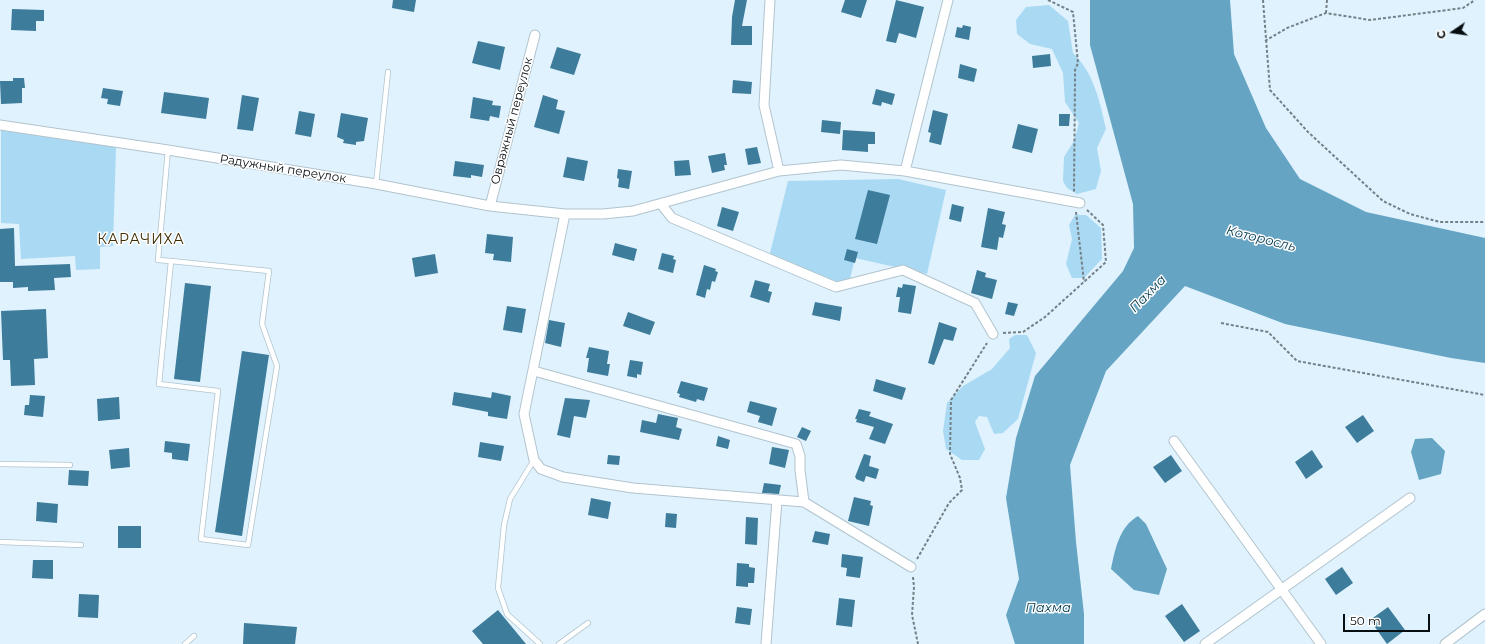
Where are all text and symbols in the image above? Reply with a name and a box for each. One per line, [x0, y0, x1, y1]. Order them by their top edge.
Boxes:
north arrow [1433, 12, 1473, 52]
text: С [1434, 29, 1449, 40]
street label: Овражный переулок [488, 56, 536, 186]
street label: Радужный переулок [219, 152, 347, 186]
water label: Которосль [1225, 223, 1297, 255]
district label: КАРАЧИХА [97, 232, 185, 248]
water label: Пахма [1127, 272, 1169, 316]
water label: Пахма [1025, 600, 1071, 616]
scale bar [1345, 606, 1432, 632]
text: 50 m [1350, 613, 1381, 628]

